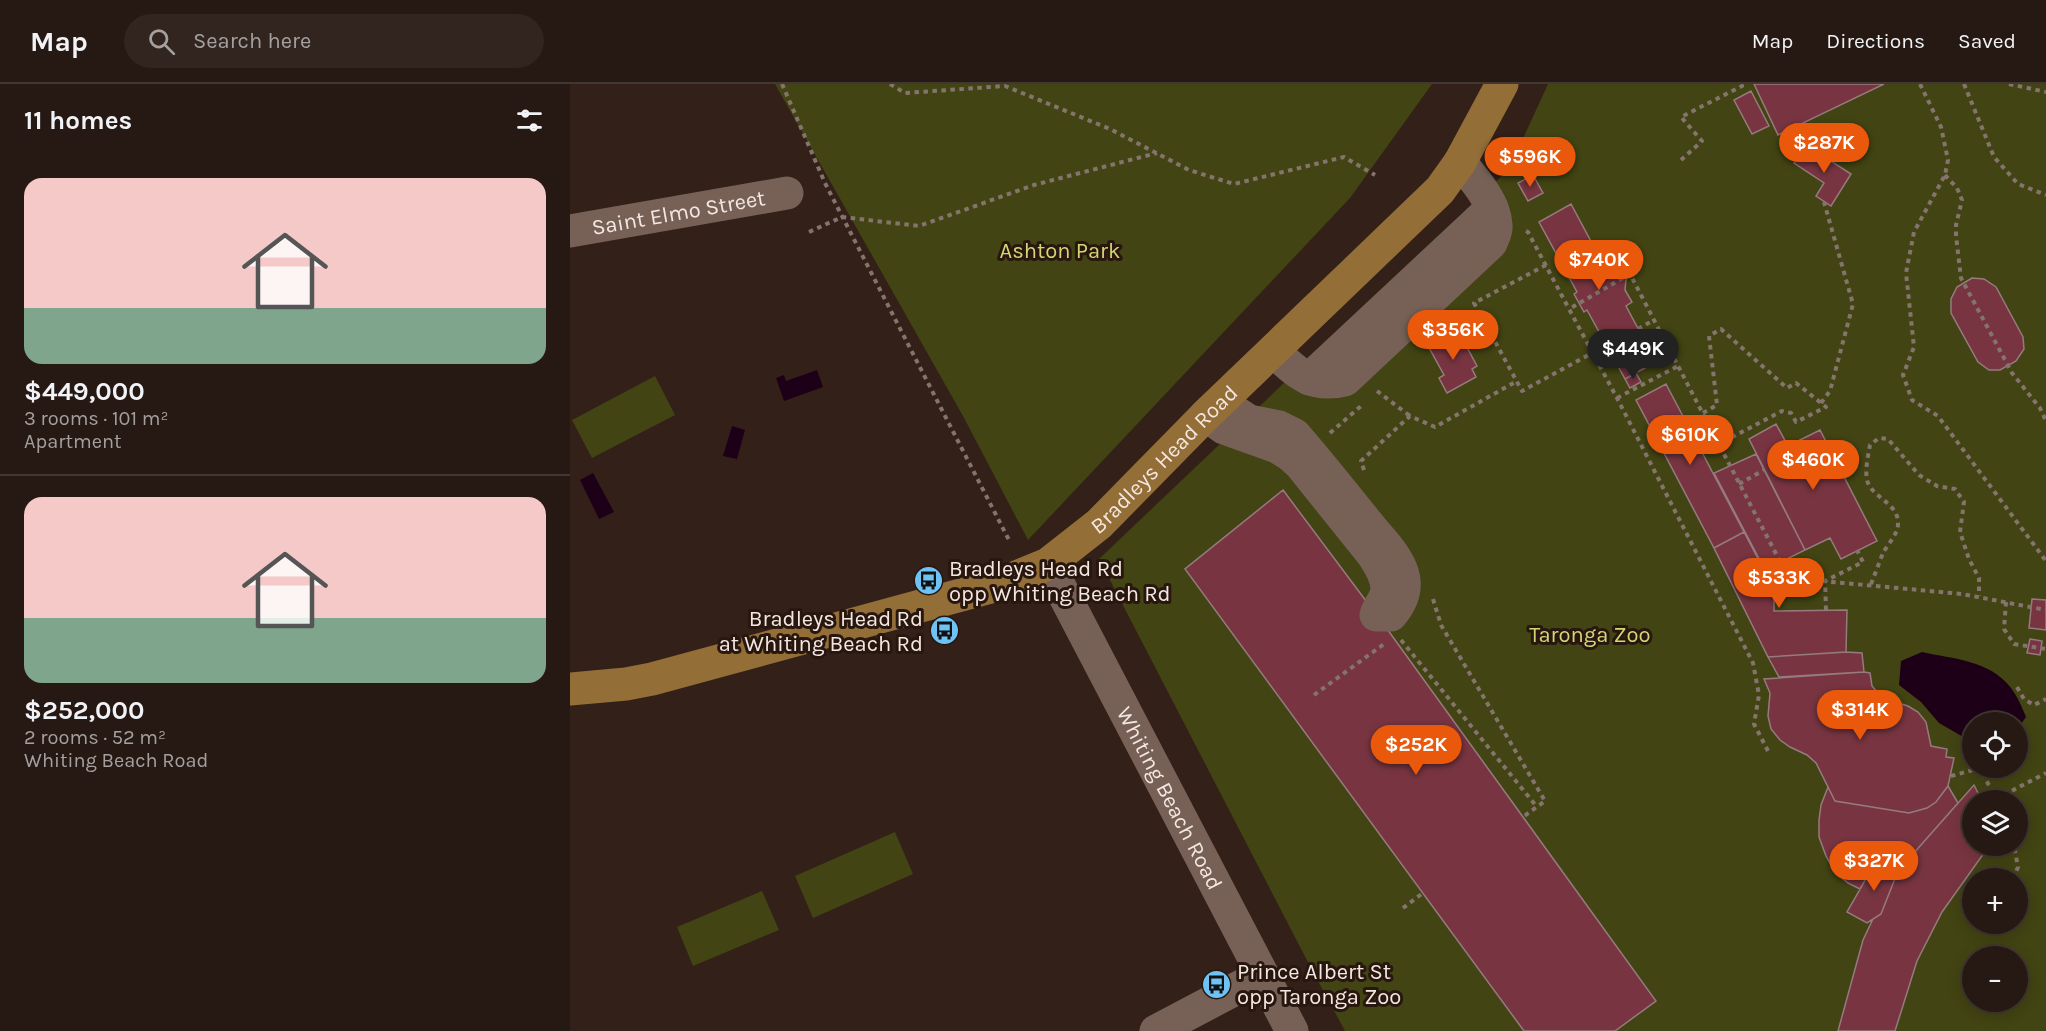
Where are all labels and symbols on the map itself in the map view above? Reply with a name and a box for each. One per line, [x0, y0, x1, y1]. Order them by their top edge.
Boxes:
pin: $287K [1782, 123, 1866, 174]
pin: $596K [1488, 137, 1572, 188]
street label: Saint Elmo Street [590, 185, 767, 241]
park label: Ashton Park [1000, 238, 1120, 264]
pin: $740K [1557, 240, 1641, 291]
pin: $356K [1411, 310, 1495, 361]
pin: $449K [1591, 329, 1675, 380]
street label: Bradleys Head Road [1086, 380, 1243, 540]
pin: $610K [1648, 415, 1732, 466]
pin: $460K [1771, 440, 1855, 491]
place label: Bradleys Head Rd opp Whiting Beach Rd [949, 556, 1171, 607]
pin: $533K [1737, 558, 1821, 609]
bus stop icon: Bradleys Head Rd opp Whiting Beach Rd [912, 565, 944, 597]
place label: Bradleys Head Rd at Whiting Beach Rd [719, 606, 923, 657]
bus stop icon: Bradleys Head Rd at Whiting Beach Rd [928, 615, 960, 647]
park label: Taronga Zoo [1529, 622, 1651, 648]
pin: $314K [1818, 690, 1902, 741]
street label: Whiting Beach Road [1111, 702, 1228, 894]
pin: $252K [1374, 725, 1458, 776]
pin: $327K [1832, 841, 1916, 892]
place label: Prince Albert St opp Taronga Zoo [1237, 959, 1401, 1010]
bus stop icon: Prince Albert St opp Taronga Zoo [1200, 968, 1232, 1000]

